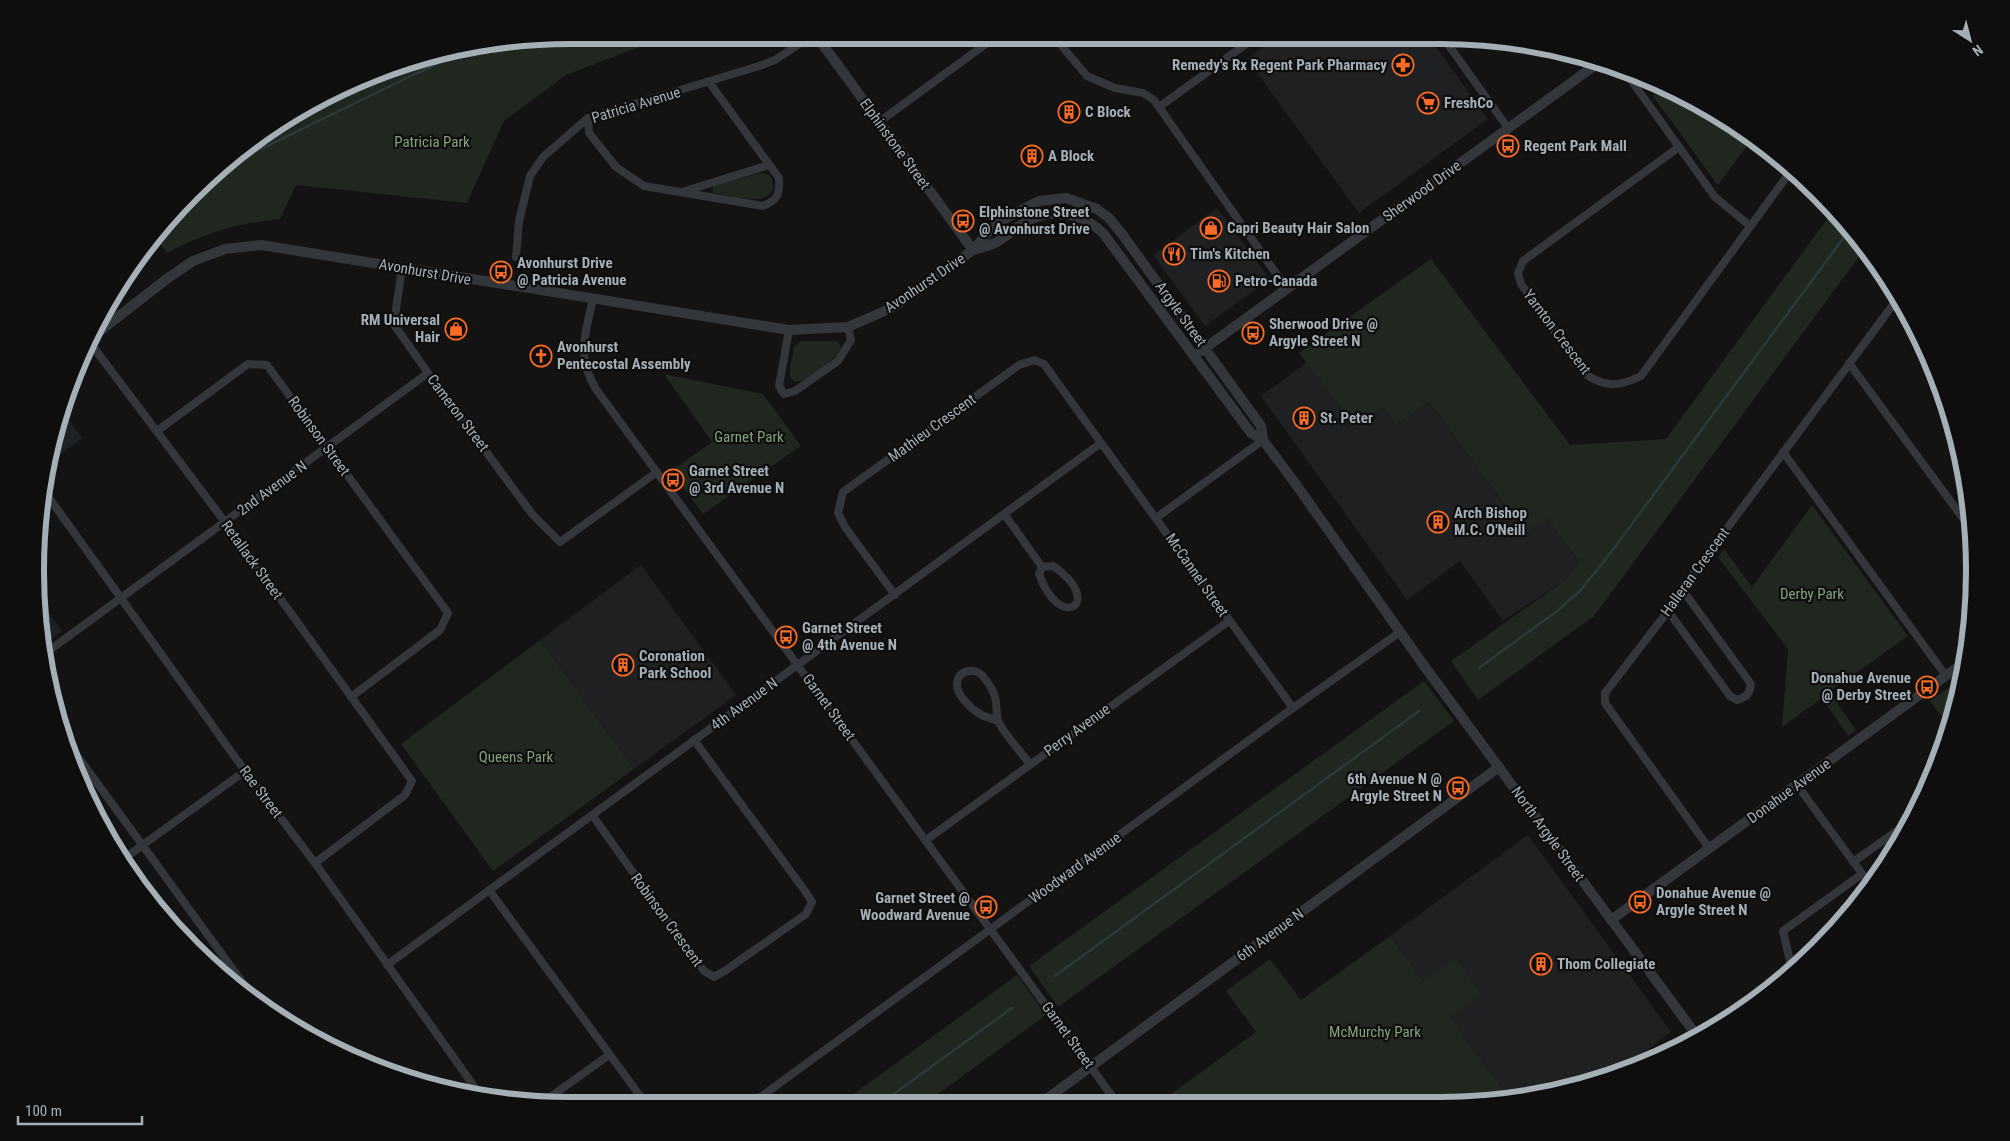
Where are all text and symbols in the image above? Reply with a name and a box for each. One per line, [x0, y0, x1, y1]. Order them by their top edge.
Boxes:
north arrow [1945, 15, 1995, 65]
text: N [1969, 42, 1986, 60]
pharmacy icon: Remedy's Rx Regent Park Pharmacy [1391, 53, 1415, 77]
place label: Remedy's Rx Regent Park Pharmacy [1172, 56, 1387, 74]
street label: Patricia Avenue [589, 83, 683, 127]
supermarket icon: FreshCo [1416, 91, 1440, 115]
place label: FreshCo [1444, 94, 1493, 112]
street label: Elphinstone Street [856, 95, 934, 193]
building icon: C Block [1057, 100, 1081, 124]
place label: C Block [1085, 103, 1132, 121]
park label: Patricia Park [394, 133, 470, 151]
bus stop icon: Regent Park Mall [1496, 134, 1520, 158]
place label: Regent Park Mall [1524, 137, 1627, 155]
building icon: A Block [1020, 144, 1044, 168]
place label: A Block [1048, 147, 1095, 165]
street label: Sherwood Drive [1379, 157, 1465, 225]
place label: Elphinstone Street @ Avonhurst Drive [979, 203, 1090, 238]
bus stop icon: Elphinstone Street @ Avonhurst Drive [951, 209, 975, 233]
shop icon: Capri Beauty Hair Salon [1199, 216, 1223, 240]
place label: Capri Beauty Hair Salon [1227, 219, 1369, 237]
restaurant icon: Tim's Kitchen [1162, 242, 1186, 266]
place label: Tim's Kitchen [1190, 245, 1270, 263]
street label: Avonhurst Drive [881, 250, 969, 316]
place label: Avonhurst Drive @ Patricia Avenue [517, 254, 626, 289]
street label: Avonhurst Drive [378, 255, 472, 289]
bus stop icon: Avonhurst Drive @ Patricia Avenue [489, 260, 513, 284]
fuel station icon: Petro-Canada [1207, 269, 1231, 293]
place label: Petro-Canada [1235, 272, 1317, 290]
street label: Argyle Street [1151, 278, 1211, 350]
street label: Yarnton Crescent [1519, 286, 1595, 378]
place label: RM Universal Hair [361, 311, 440, 346]
place label: Sherwood Drive @ Argyle Street N [1269, 315, 1378, 350]
shop icon: RM Universal Hair [444, 317, 468, 341]
bus stop icon: Sherwood Drive @ Argyle Street N [1241, 321, 1265, 345]
place label: Avonhurst Pentecostal Assembly [557, 338, 691, 373]
church icon: Avonhurst Pentecostal Assembly [529, 344, 553, 368]
street label: Cameron Street [423, 371, 493, 455]
street label: Mathieu Crescent [885, 390, 979, 466]
street label: Robinson Street [284, 393, 354, 479]
building icon: St. Peter [1292, 406, 1316, 430]
place label: St. Peter [1320, 409, 1373, 427]
park label: Garnet Park [714, 428, 784, 446]
street label: 2nd Avenue N [234, 457, 310, 519]
place label: Garnet Street @ 3rd Avenue N [689, 462, 784, 497]
bus stop icon: Garnet Street @ 3rd Avenue N [661, 468, 685, 492]
place label: Arch Bishop M.C. O'Neill [1454, 504, 1527, 539]
building icon: Arch Bishop M.C. O'Neill [1426, 510, 1450, 534]
street label: Retallack Street [217, 517, 287, 603]
street label: Halleran Crescent [1657, 524, 1733, 620]
street label: McCannel Street [1162, 530, 1232, 620]
park label: Derby Park [1780, 585, 1844, 603]
place label: Garnet Street @ 4th Avenue N [802, 619, 897, 654]
bus stop icon: Garnet Street @ 4th Avenue N [774, 625, 798, 649]
place label: Coronation Park School [639, 647, 711, 682]
building icon: Coronation Park School [611, 653, 635, 677]
place label: Donahue Avenue @ Derby Street [1811, 669, 1911, 704]
street label: Garnet Street [799, 670, 859, 744]
street label: 4th Avenue N [707, 674, 781, 734]
bus stop icon: Donahue Avenue @ Derby Street [1915, 675, 1939, 699]
street label: Perry Avenue [1040, 700, 1114, 760]
park label: Queens Park [479, 748, 554, 766]
street label: Donahue Avenue [1744, 755, 1834, 827]
street label: Rae Street [236, 762, 286, 822]
place label: 6th Avenue N @ Argyle Street N [1347, 770, 1442, 805]
bus stop icon: 6th Avenue N @ Argyle Street N [1446, 776, 1470, 800]
street label: North Argyle Street [1508, 783, 1588, 885]
street label: Woodward Avenue [1026, 829, 1124, 907]
street label: Robinson Crescent [627, 870, 707, 970]
place label: Donahue Avenue @ Argyle Street N [1656, 884, 1771, 919]
place label: Garnet Street @ Woodward Avenue [860, 889, 970, 924]
bus stop icon: Donahue Avenue @ Argyle Street N [1628, 890, 1652, 914]
bus stop icon: Garnet Street @ Woodward Avenue [974, 895, 998, 919]
street label: 6th Avenue N [1233, 905, 1307, 965]
building icon: Thom Collegiate [1529, 952, 1553, 976]
place label: Thom Collegiate [1557, 955, 1656, 973]
street label: Garnet Street [1038, 998, 1098, 1072]
park label: McMurchy Park [1329, 1023, 1421, 1041]
scale bar [18, 1094, 141, 1126]
text: 100 m [25, 1102, 62, 1120]

